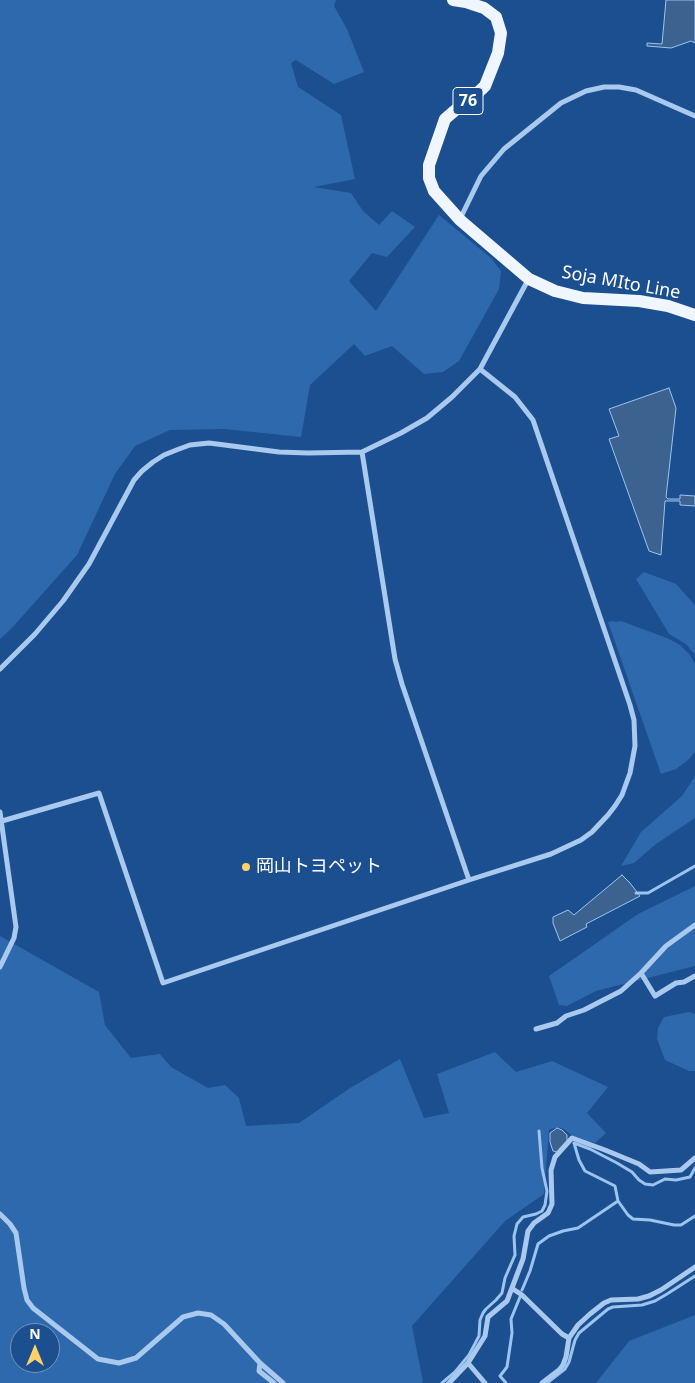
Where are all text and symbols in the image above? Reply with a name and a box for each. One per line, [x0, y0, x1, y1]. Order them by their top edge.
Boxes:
road number: 76 [453, 88, 483, 114]
street label: Soja MIto Line [560, 262, 682, 304]
place label: 岡山トヨペット [256, 856, 382, 878]
marker: 岡山トヨペット [240, 861, 252, 873]
north arrow [10, 1323, 60, 1373]
text: N [29, 1324, 41, 1343]

